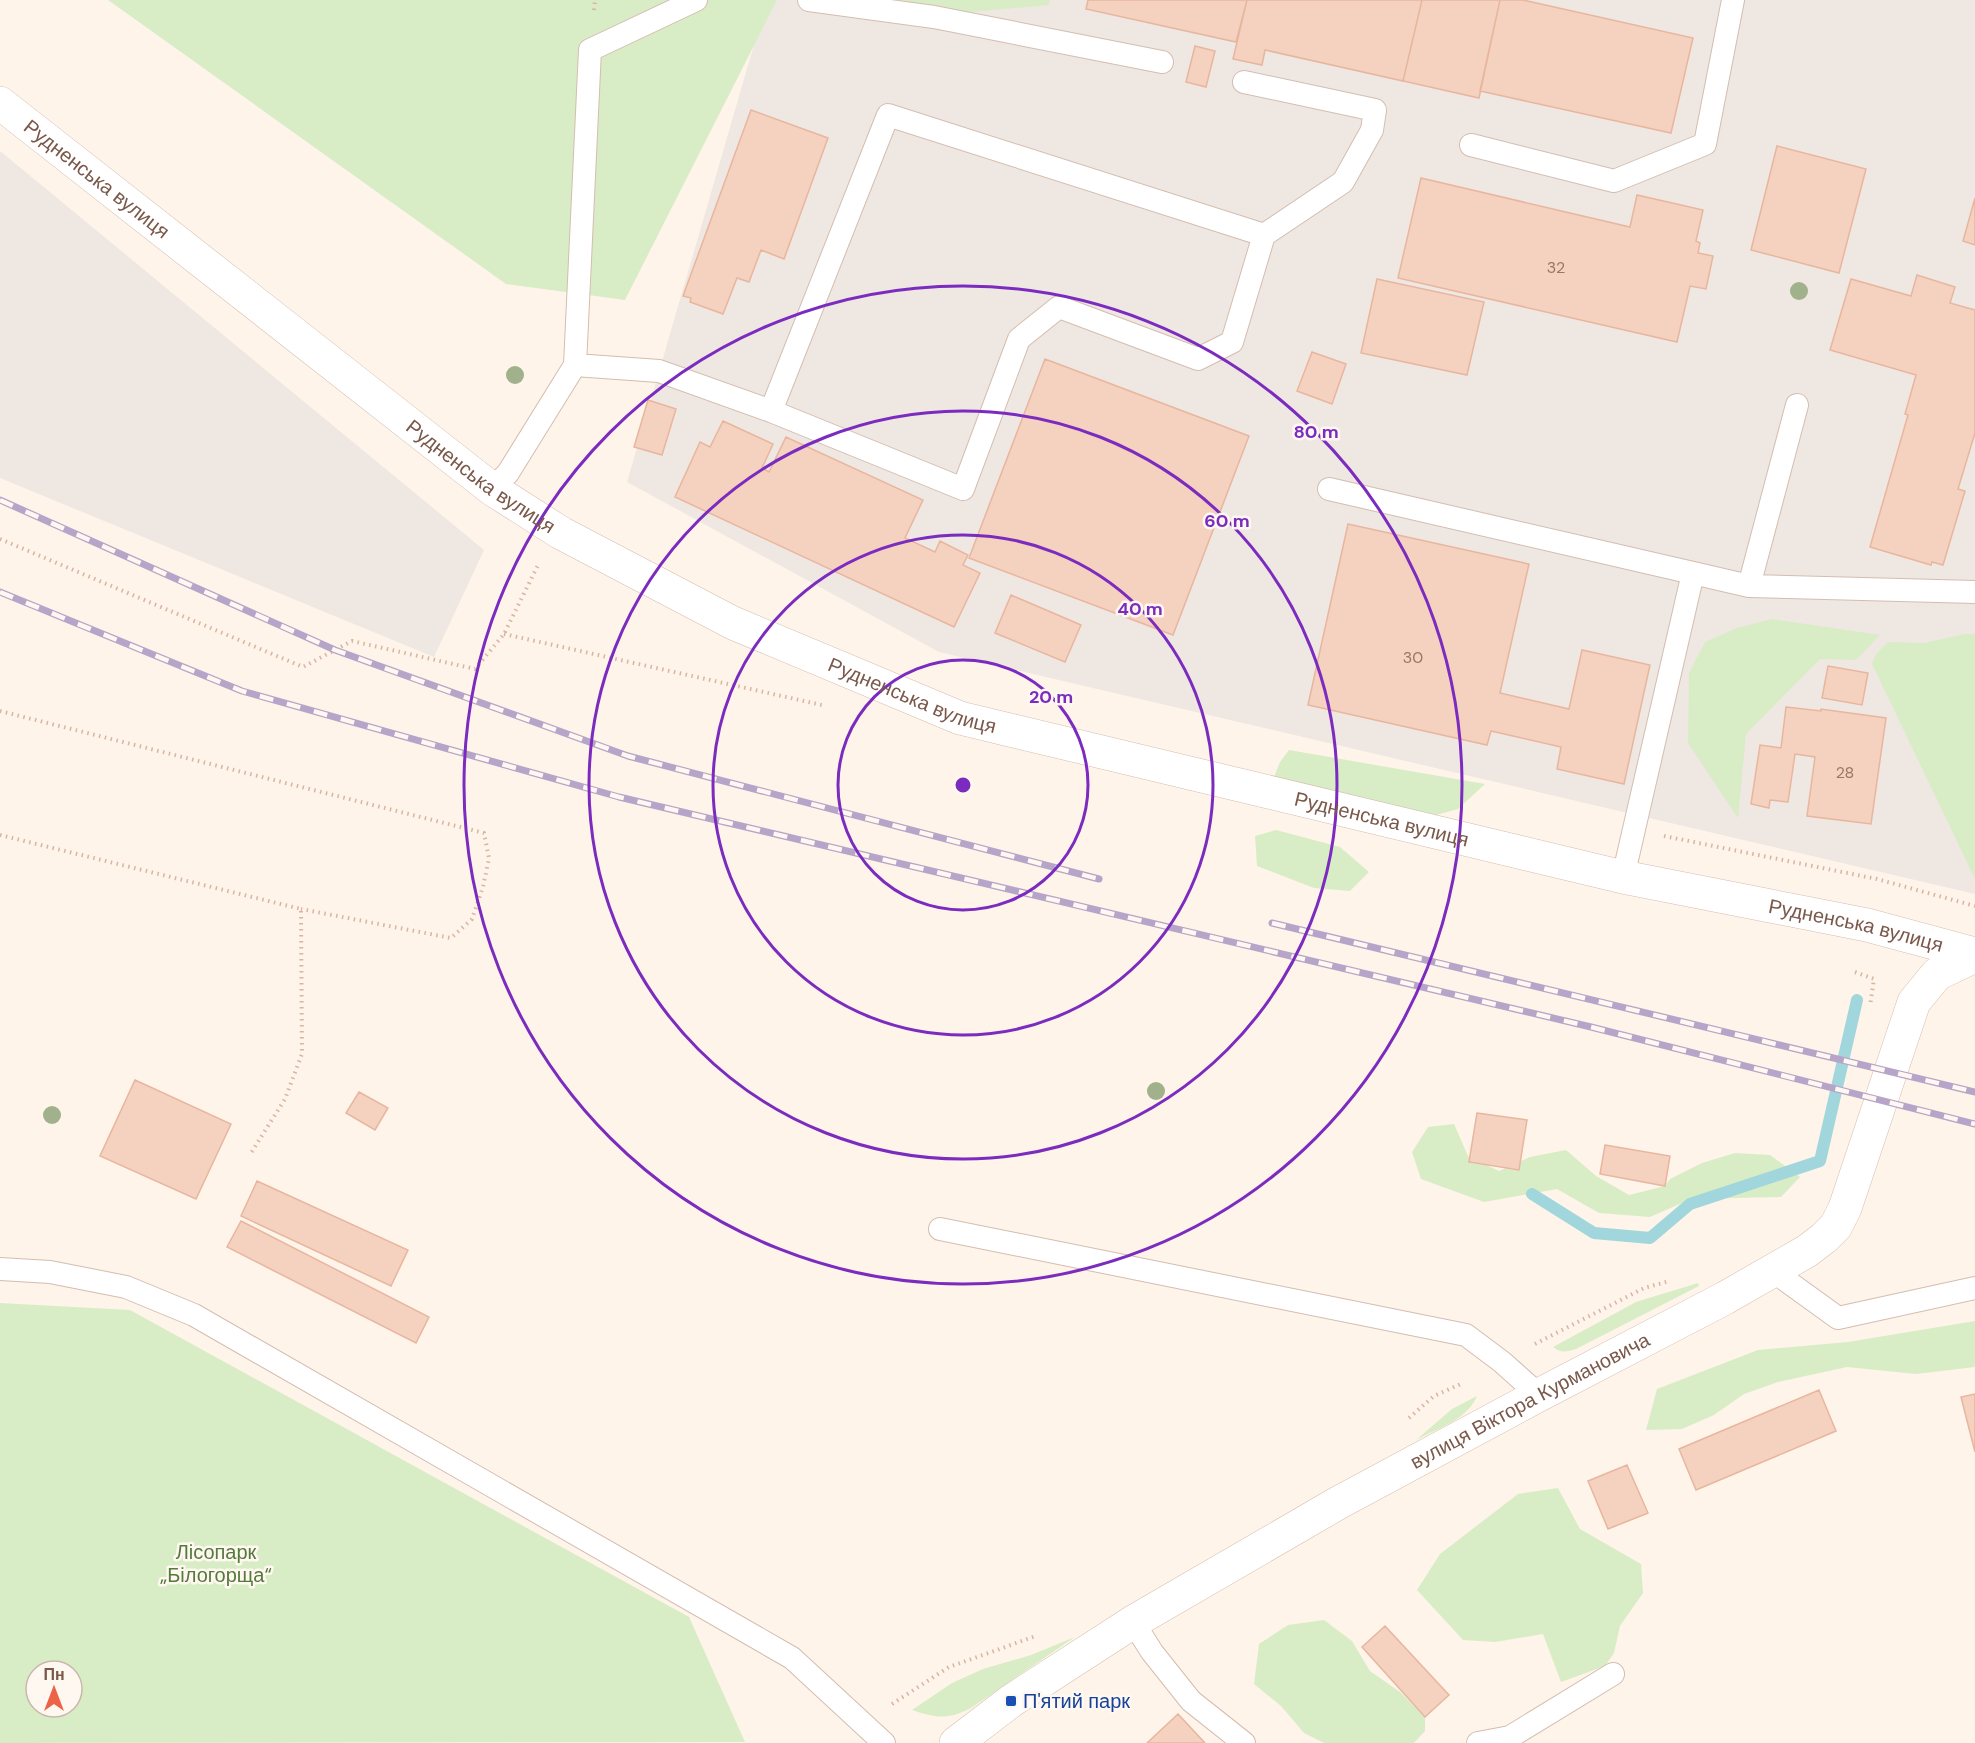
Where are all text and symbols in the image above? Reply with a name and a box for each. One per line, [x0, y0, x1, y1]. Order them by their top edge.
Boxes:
street label: Рудненська вулиця [19, 114, 175, 244]
house number: 32 [1547, 257, 1565, 278]
street label: Рудненська вулиця [401, 414, 560, 539]
text: 80 m [1293, 420, 1339, 444]
text: 60 m [1204, 509, 1250, 533]
text: 40 m [1117, 597, 1163, 621]
house number: 30 [1403, 647, 1423, 668]
street label: Рудненська вулиця [824, 651, 999, 739]
text: 20 m [1029, 685, 1073, 709]
house number: 28 [1836, 762, 1854, 783]
centre of rings [953, 775, 973, 795]
street label: Рудненська вулиця [1292, 786, 1472, 853]
street label: Рудненська вулиця [1766, 893, 1946, 958]
street label: вулиця Віктора Курмановича [1406, 1326, 1655, 1475]
park label: Лісопарк „Білогорща“ [160, 1539, 272, 1588]
north arrow [24, 1659, 84, 1719]
text: Пн [43, 1664, 65, 1685]
place label: П'ятий парк [1023, 1688, 1130, 1714]
marker: П'ятий парк [1004, 1694, 1018, 1708]

